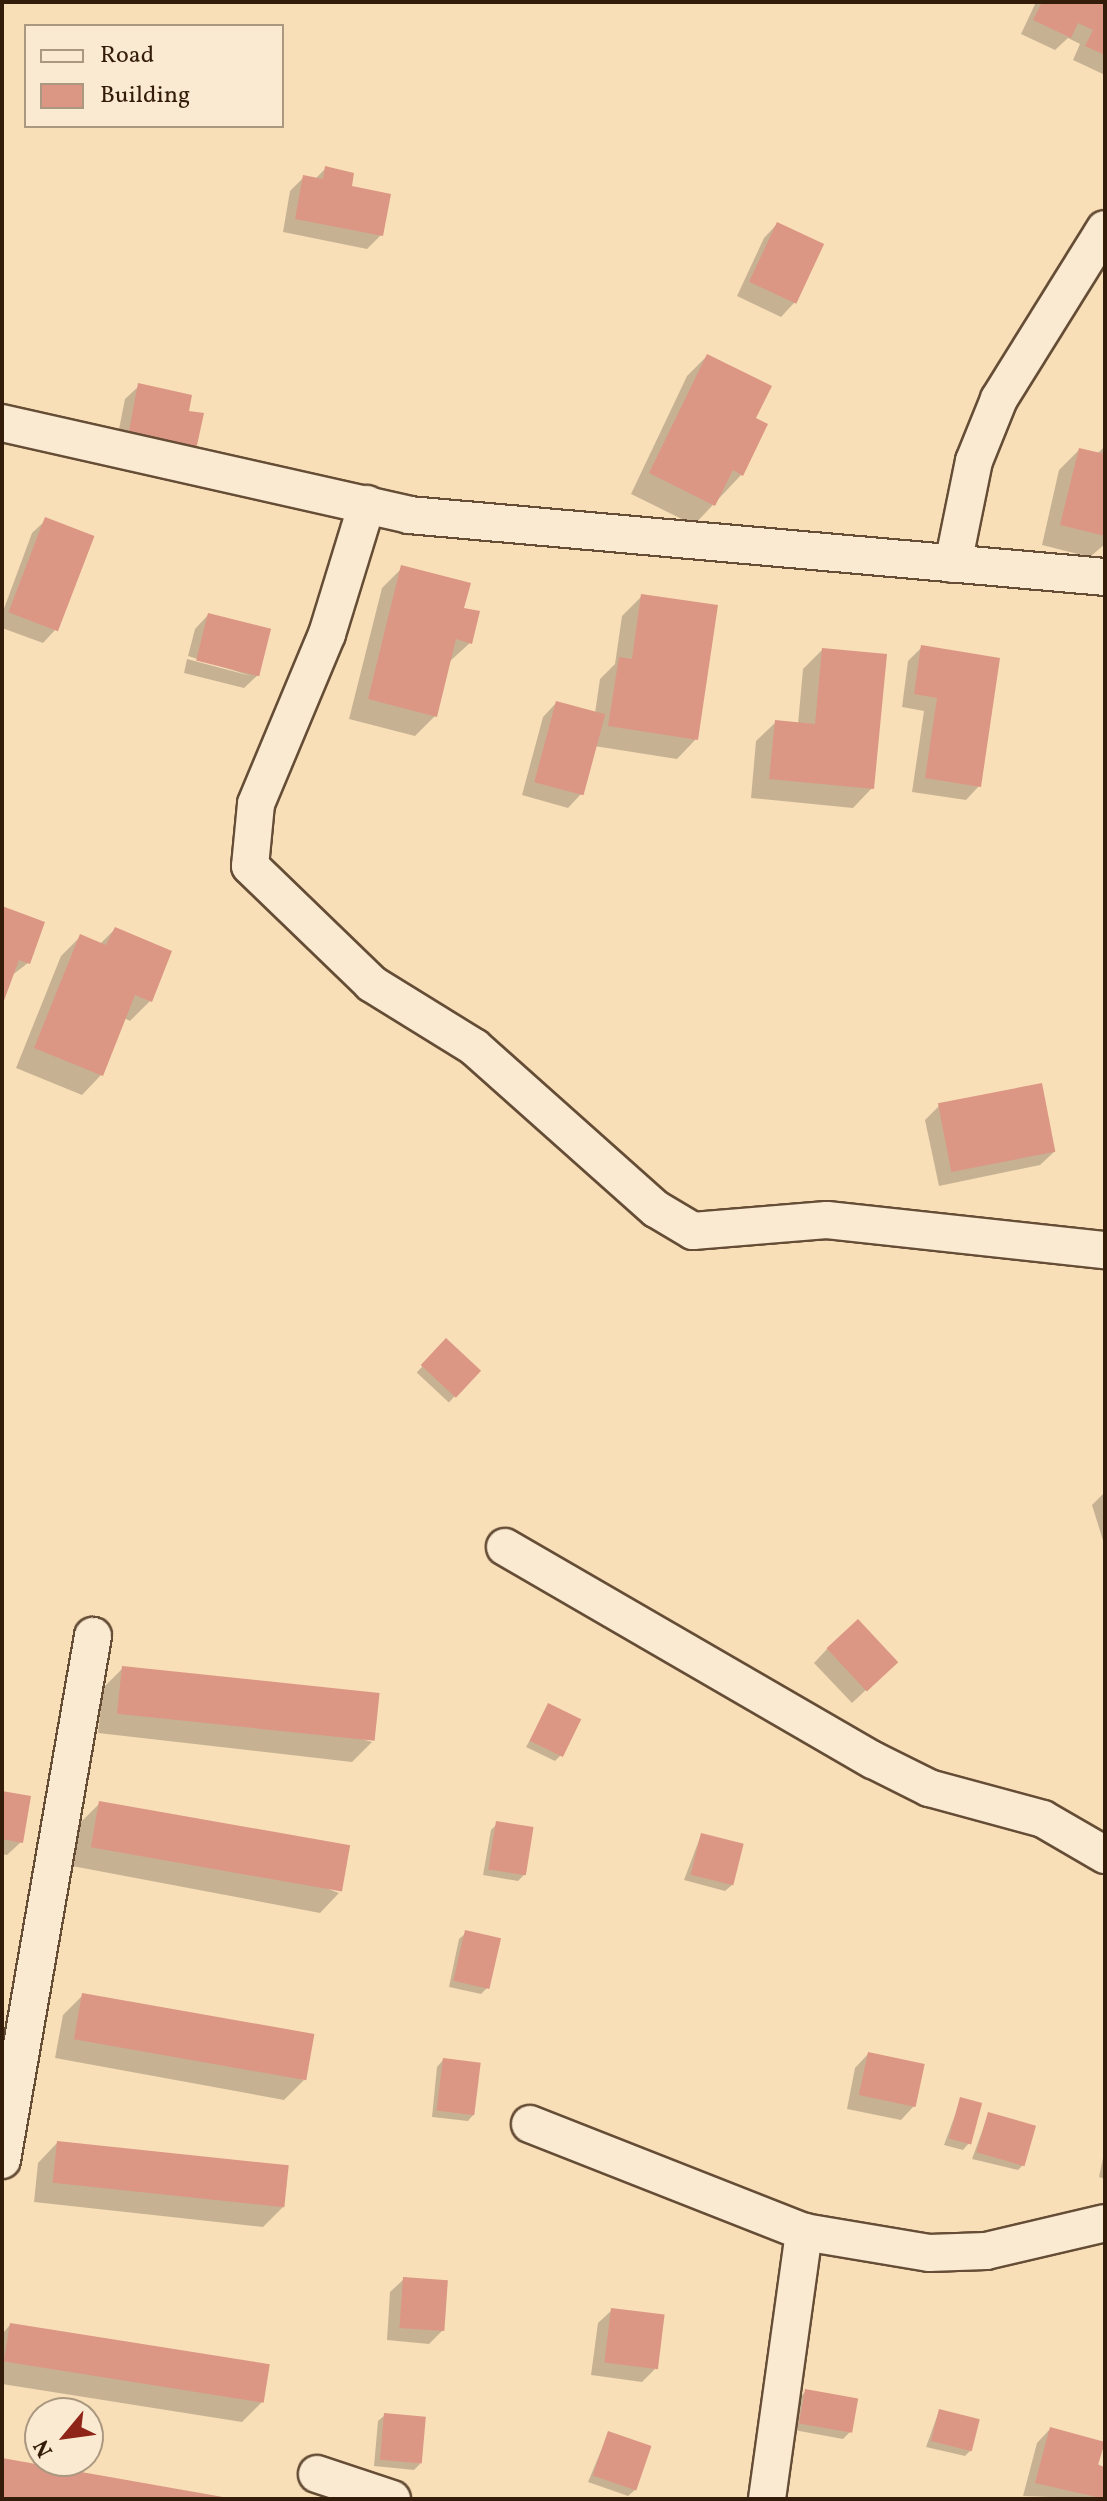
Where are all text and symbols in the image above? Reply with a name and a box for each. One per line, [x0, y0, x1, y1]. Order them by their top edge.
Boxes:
legend [24, 24, 284, 128]
text: Road [100, 39, 154, 73]
text: Building [100, 79, 190, 113]
north arrow [24, 2397, 104, 2477]
text: N [27, 2433, 62, 2462]

